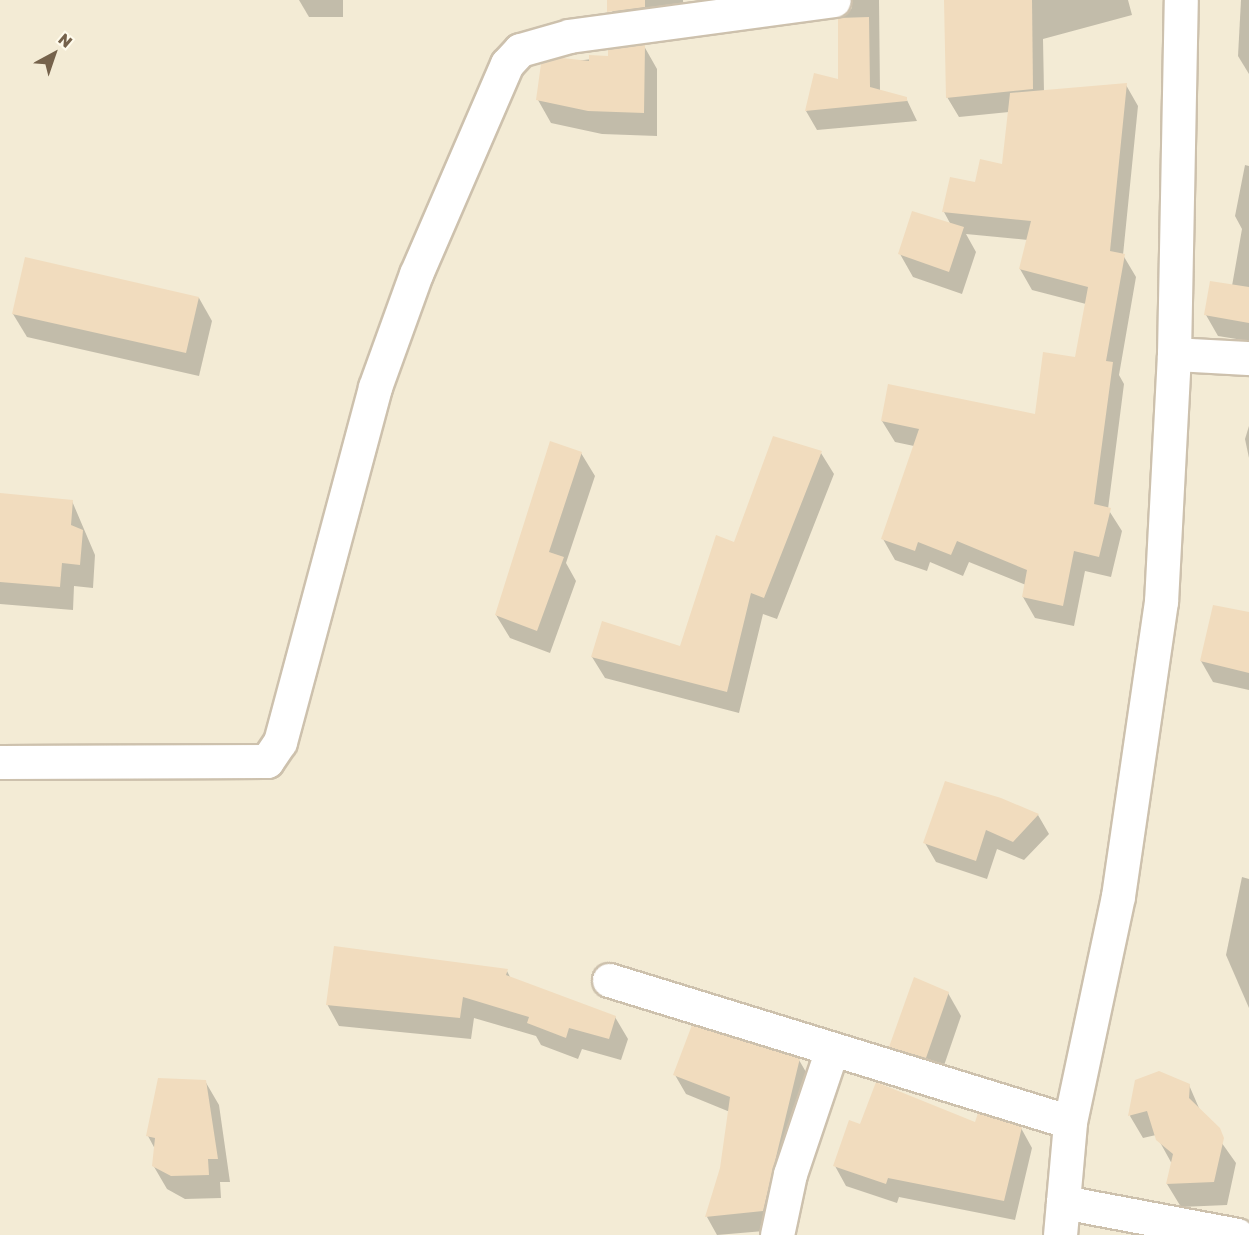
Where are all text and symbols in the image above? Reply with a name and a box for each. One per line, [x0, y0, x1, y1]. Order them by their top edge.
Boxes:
north arrow [24, 24, 84, 84]
text: N [54, 29, 77, 52]

